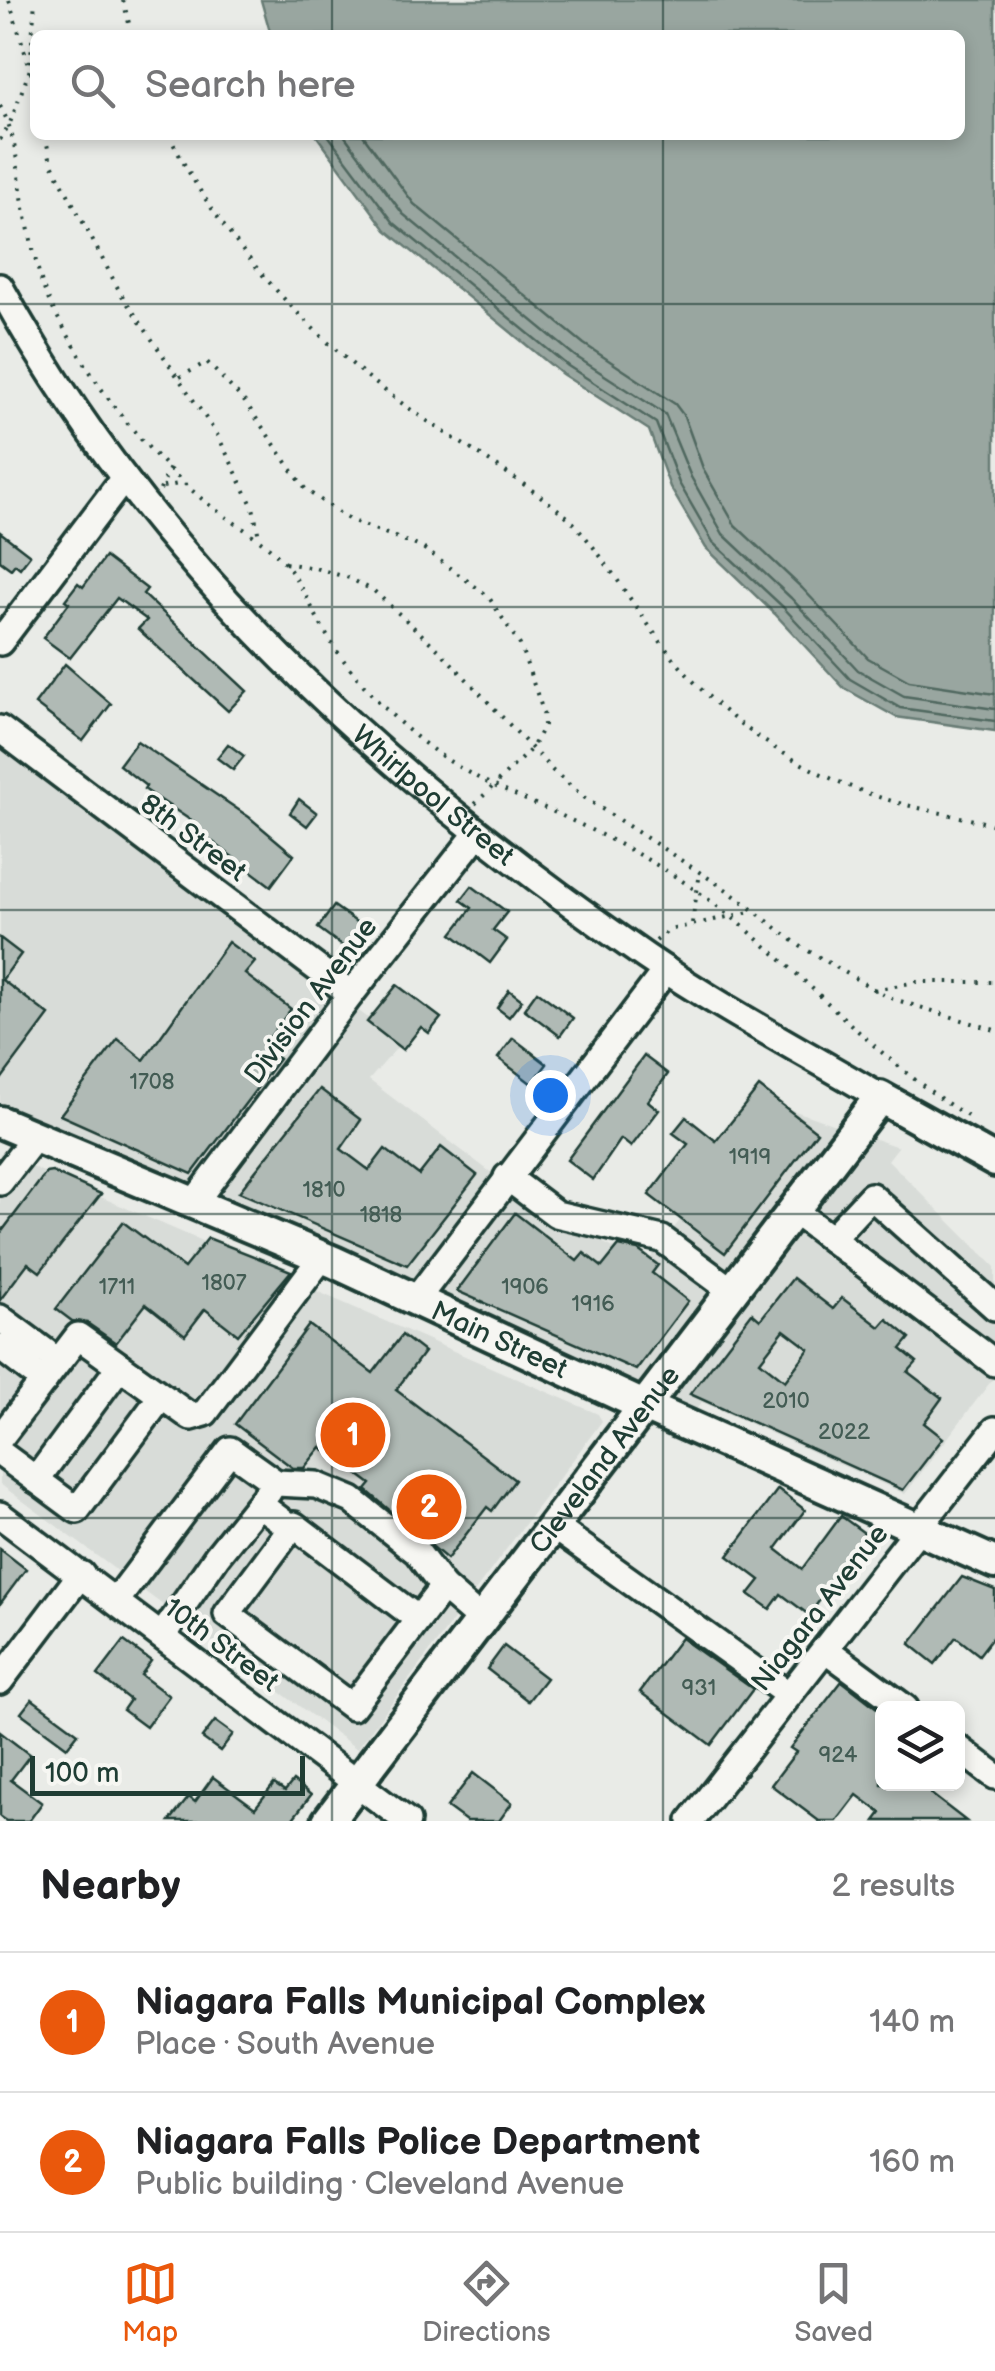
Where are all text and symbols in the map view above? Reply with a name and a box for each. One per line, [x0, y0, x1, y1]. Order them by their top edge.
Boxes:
search box [30, 30, 965, 140]
icon: search [65, 58, 120, 113]
text: Search here [145, 63, 356, 108]
street label: Whirlpool Street [345, 719, 521, 873]
street label: 8th Street [134, 788, 253, 889]
street label: Division Avenue [238, 911, 384, 1091]
house number: 1708 [129, 1069, 175, 1096]
your location [525, 1070, 576, 1121]
house number: 1919 [729, 1144, 771, 1171]
house number: 1810 [303, 1177, 345, 1204]
house number: 1818 [360, 1202, 402, 1229]
house number: 1807 [201, 1270, 247, 1297]
house number: 1711 [99, 1274, 135, 1301]
house number: 1906 [501, 1274, 549, 1301]
house number: 1916 [571, 1291, 615, 1318]
street label: Main Street [426, 1295, 573, 1386]
street label: Cleveland Avenue [523, 1360, 687, 1561]
house number: 2010 [762, 1388, 810, 1415]
pin: 1 [320, 1398, 386, 1472]
house number: 2022 [818, 1419, 870, 1446]
pin: 2 [396, 1470, 462, 1544]
street label: Niagara Avenue [745, 1518, 896, 1698]
street label: 10th Street [157, 1591, 285, 1699]
house number: 931 [682, 1675, 716, 1702]
map controls [875, 1701, 965, 1791]
button: layers [875, 1701, 965, 1791]
house number: 924 [819, 1742, 858, 1769]
scale bar [30, 1751, 305, 1796]
text: 100 m [45, 1757, 119, 1790]
text: Nearby [40, 1861, 180, 1912]
text: 2 results [831, 1867, 955, 1906]
text: Niagara Falls Municipal Complex [135, 1980, 705, 2025]
text: 1 [66, 2003, 79, 2042]
text: 140 m [869, 2003, 955, 2042]
text: Place · South Avenue [135, 2025, 435, 2064]
text: Niagara Falls Police Department [135, 2120, 700, 2165]
text: 2 [63, 2143, 82, 2182]
text: 160 m [869, 2143, 955, 2182]
text: Public building · Cleveland Avenue [135, 2165, 624, 2204]
tab: Map [122, 2256, 178, 2349]
tab: Directions [422, 2256, 551, 2349]
tab: Saved [795, 2256, 873, 2349]

